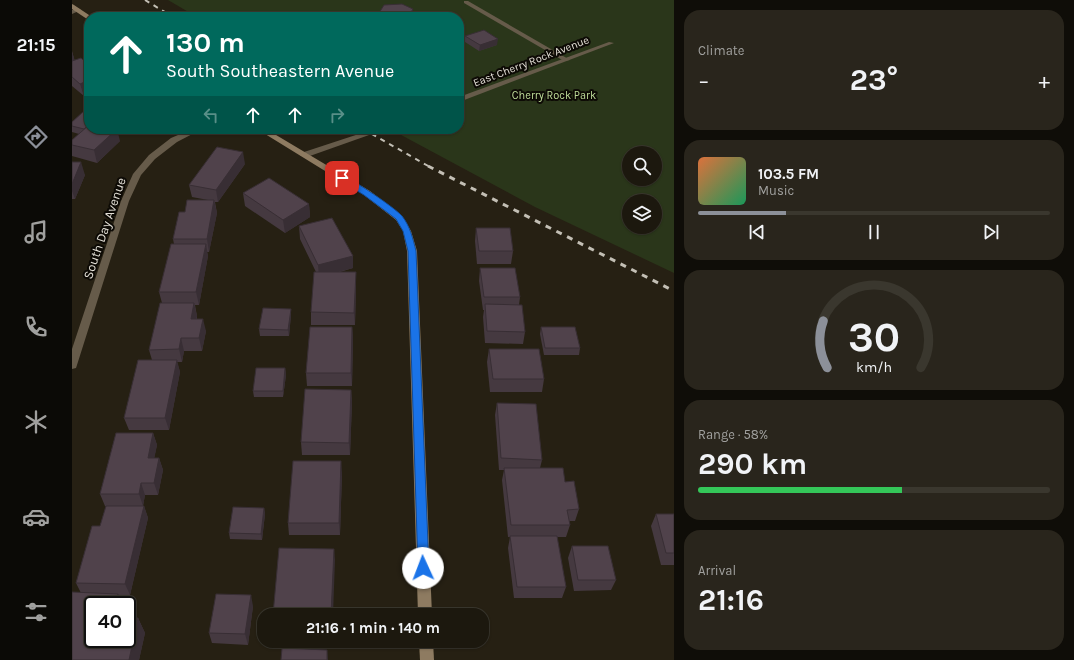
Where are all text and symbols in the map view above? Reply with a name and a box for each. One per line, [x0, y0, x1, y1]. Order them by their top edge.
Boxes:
text: 130 m [166, 26, 245, 59]
icon: ahead [100, 28, 152, 80]
street label: East Cherry Rock Avenue [471, 33, 591, 90]
text: 21:15 [16, 34, 56, 56]
text: Climate [698, 43, 744, 58]
text: South Southeastern Avenue [166, 60, 394, 82]
text: 23° [850, 62, 898, 98]
text: − [698, 68, 710, 94]
text: + [1038, 68, 1050, 94]
park label: Cherry Rock Park [512, 89, 596, 102]
icon: left [200, 104, 222, 126]
icon: ahead [242, 104, 264, 126]
icon: ahead [284, 104, 306, 126]
icon: right [326, 104, 348, 126]
icon: directions [22, 123, 50, 151]
map controls [622, 146, 662, 234]
button: search [622, 146, 662, 186]
pin [325, 161, 359, 195]
text: 103.5 FM [758, 165, 819, 183]
icon: arrive [331, 167, 353, 189]
street label: South Day Avenue [80, 175, 129, 281]
text: Music [758, 183, 794, 198]
button: layers [622, 194, 662, 234]
icon: music [22, 218, 50, 246]
icon: previous [746, 221, 768, 243]
icon: pause [863, 221, 885, 243]
icon: next [980, 221, 1002, 243]
icon: phone [22, 313, 50, 341]
text: 30 [848, 313, 900, 361]
text: km/h [856, 359, 892, 376]
icon: climate [22, 408, 50, 436]
text: Range · 58% [698, 427, 768, 442]
text: 290 km [698, 446, 807, 482]
icon: car [22, 503, 50, 531]
position arrow [402, 547, 444, 589]
text: Arrival [698, 563, 736, 578]
text: 21:16 [698, 582, 764, 618]
speed limit sign: 40 [84, 596, 136, 648]
icon: filters [22, 598, 50, 626]
text: 21:16 · 1 min · 140 m [306, 619, 440, 637]

